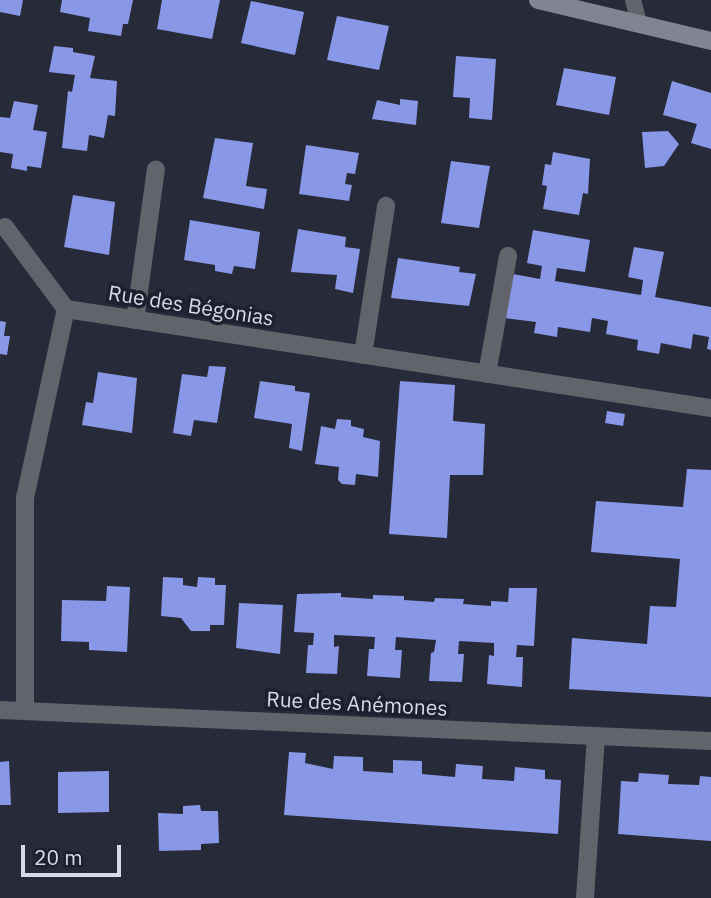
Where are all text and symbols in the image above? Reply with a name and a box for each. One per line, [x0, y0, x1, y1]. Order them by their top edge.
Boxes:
street label: Rue des Bégonias [106, 279, 276, 331]
street label: Rue des Anémones [266, 686, 448, 720]
scale bar [24, 832, 124, 876]
text: 20 m [34, 843, 83, 871]

